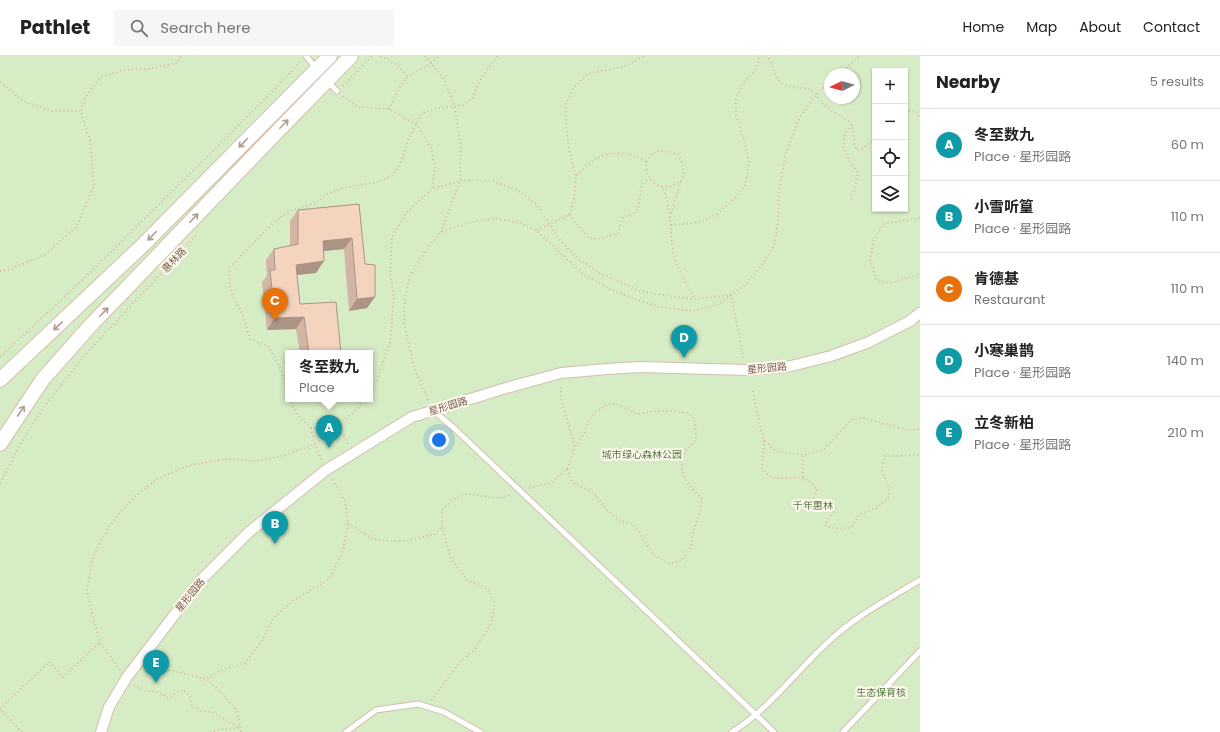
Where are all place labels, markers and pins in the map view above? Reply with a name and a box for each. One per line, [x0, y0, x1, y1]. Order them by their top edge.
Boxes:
pin: C [262, 288, 288, 321]
pin: D [671, 325, 697, 358]
pin: A [316, 415, 342, 448]
pin: B [262, 511, 288, 544]
pin: E [143, 650, 169, 683]

